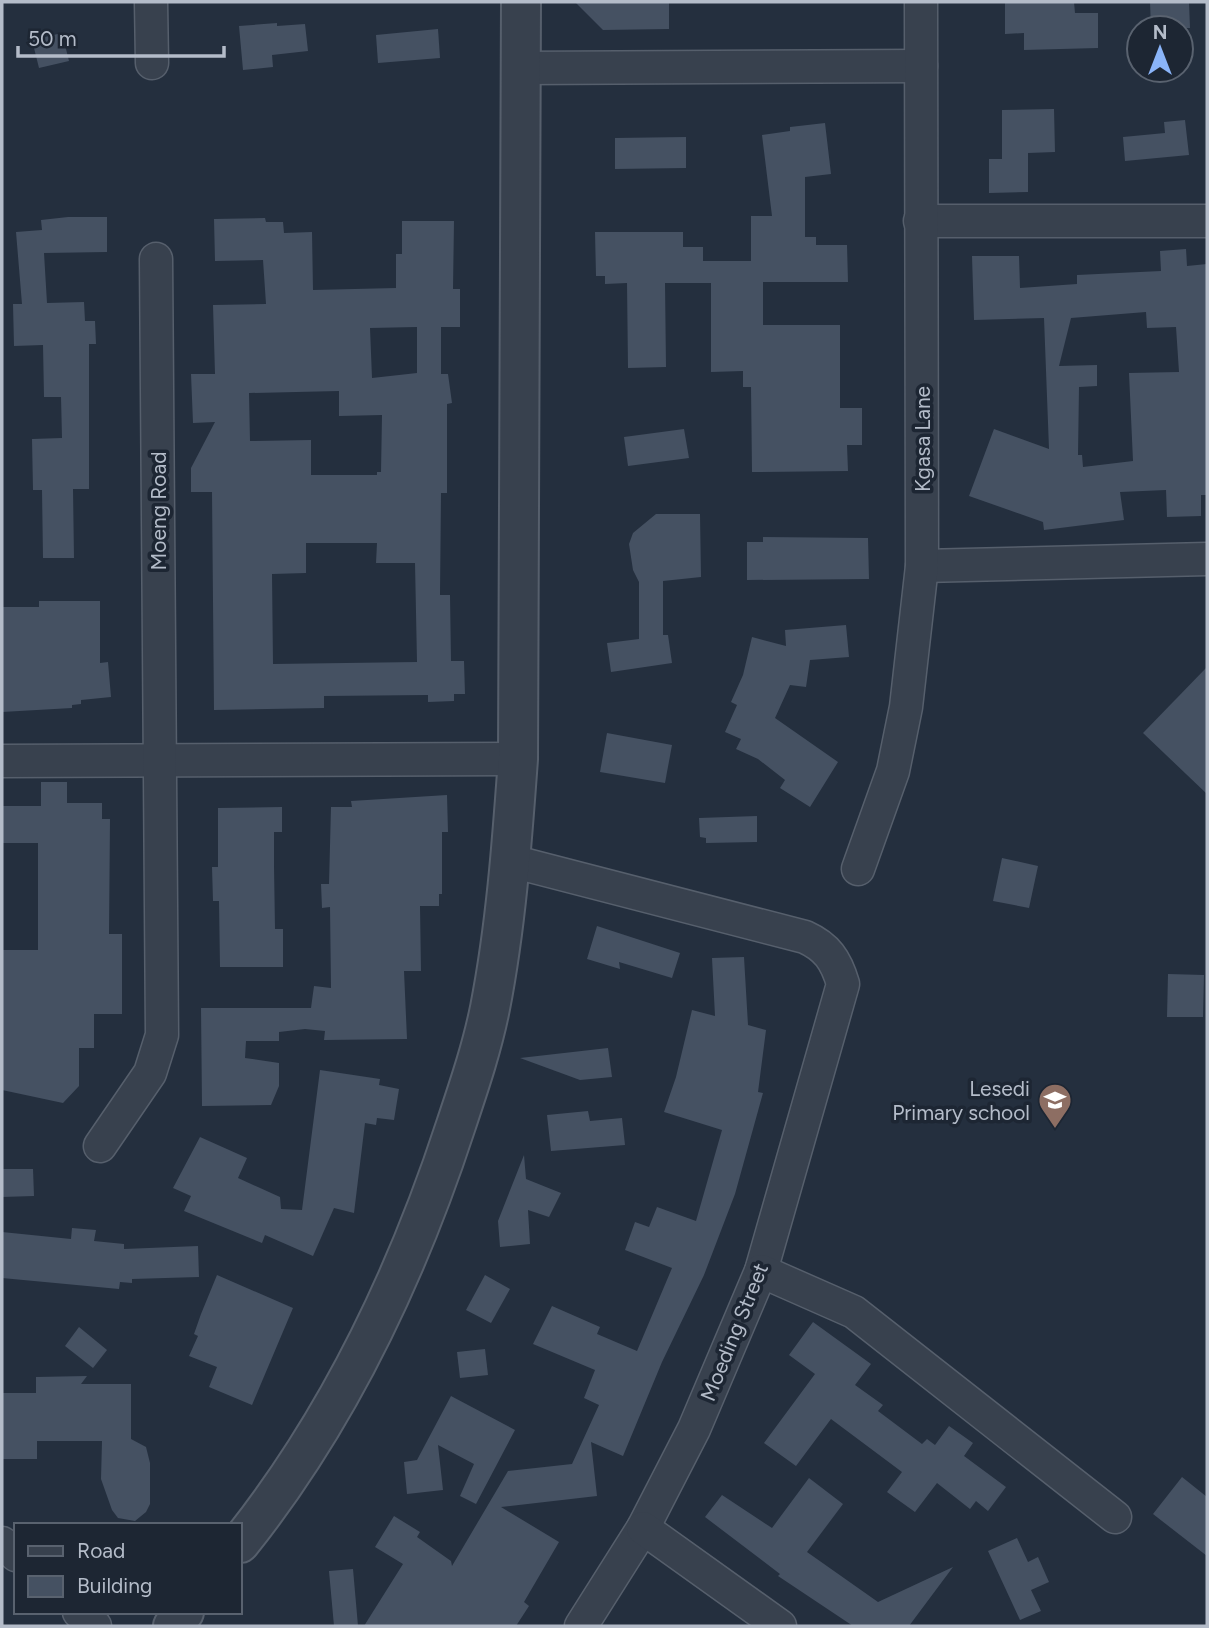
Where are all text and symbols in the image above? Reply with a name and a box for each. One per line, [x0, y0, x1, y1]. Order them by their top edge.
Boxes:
scale bar [18, 14, 224, 58]
north arrow [1125, 14, 1195, 84]
text: N [1153, 21, 1167, 44]
text: 50 m [28, 26, 77, 51]
street label: Kgasa Lane [910, 386, 935, 492]
street label: Moeng Road [146, 452, 171, 571]
place label: Lesedi Primary school [892, 1076, 1030, 1125]
school or university icon: Lesedi Primary school [1036, 1081, 1074, 1130]
street label: Moeding Street [695, 1259, 773, 1405]
legend [14, 1523, 242, 1614]
text: Road [77, 1538, 125, 1563]
text: Building [77, 1573, 152, 1598]

